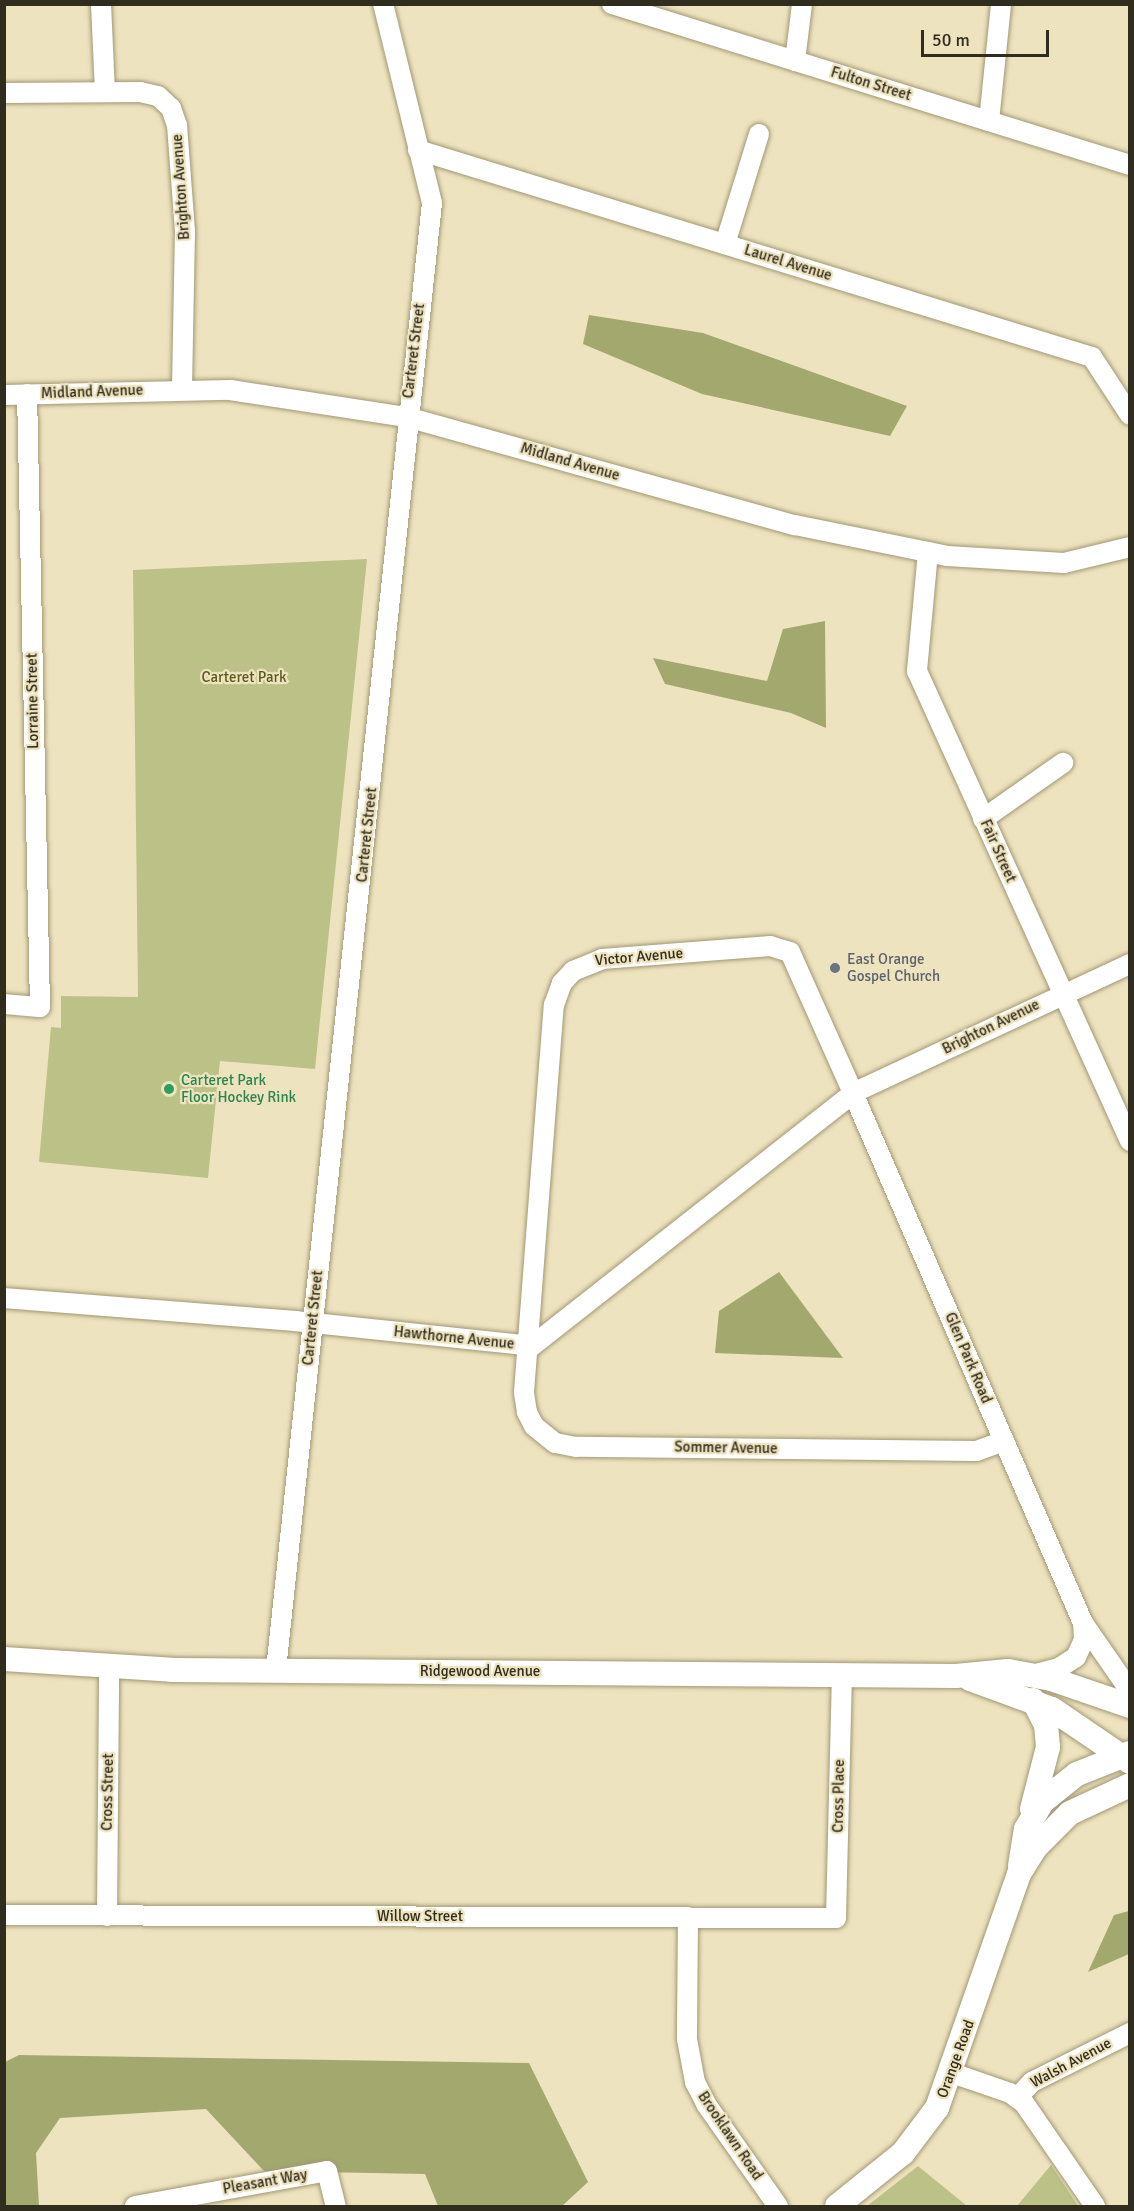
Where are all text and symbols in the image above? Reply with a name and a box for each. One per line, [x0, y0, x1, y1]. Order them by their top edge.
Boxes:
scale bar [924, 18, 1052, 56]
text: 50 m [932, 29, 970, 51]
street label: Fulton Street [829, 63, 913, 105]
street label: Brighton Avenue [168, 133, 194, 241]
street label: Laurel Avenue [742, 241, 834, 285]
street label: Carteret Street [399, 303, 429, 399]
street label: Midland Avenue [40, 381, 144, 403]
street label: Midland Avenue [518, 439, 622, 485]
street label: Lorraine Street [23, 653, 43, 749]
park label: Carteret Park [201, 669, 287, 687]
street label: Carteret Street [353, 787, 381, 883]
street label: Fair Street [976, 817, 1020, 885]
street label: Victor Avenue [594, 944, 684, 970]
place label: East Orange Gospel Church [847, 950, 940, 985]
marker: East Orange Gospel Church [828, 961, 842, 975]
street label: Brighton Avenue [939, 996, 1043, 1058]
place label: Carteret Park Floor Hockey Rink [181, 1071, 296, 1106]
marker: Carteret Park Floor Hockey Rink [162, 1082, 176, 1096]
street label: Carteret Street [299, 1270, 327, 1366]
street label: Glen Park Road [941, 1310, 995, 1406]
street label: Hawthorne Avenue [393, 1323, 515, 1353]
street label: Sommer Avenue [674, 1438, 778, 1458]
street label: Ridgewood Avenue [420, 1663, 540, 1681]
street label: Cross Street [98, 1753, 118, 1831]
street label: Cross Place [829, 1759, 849, 1833]
street label: Willow Street [377, 1908, 463, 1926]
street label: Orange Road [934, 2017, 978, 2101]
street label: Walsh Avenue [1027, 2034, 1115, 2092]
street label: Brooklawn Road [694, 2088, 766, 2184]
street label: Pleasant Way [221, 2166, 309, 2198]

